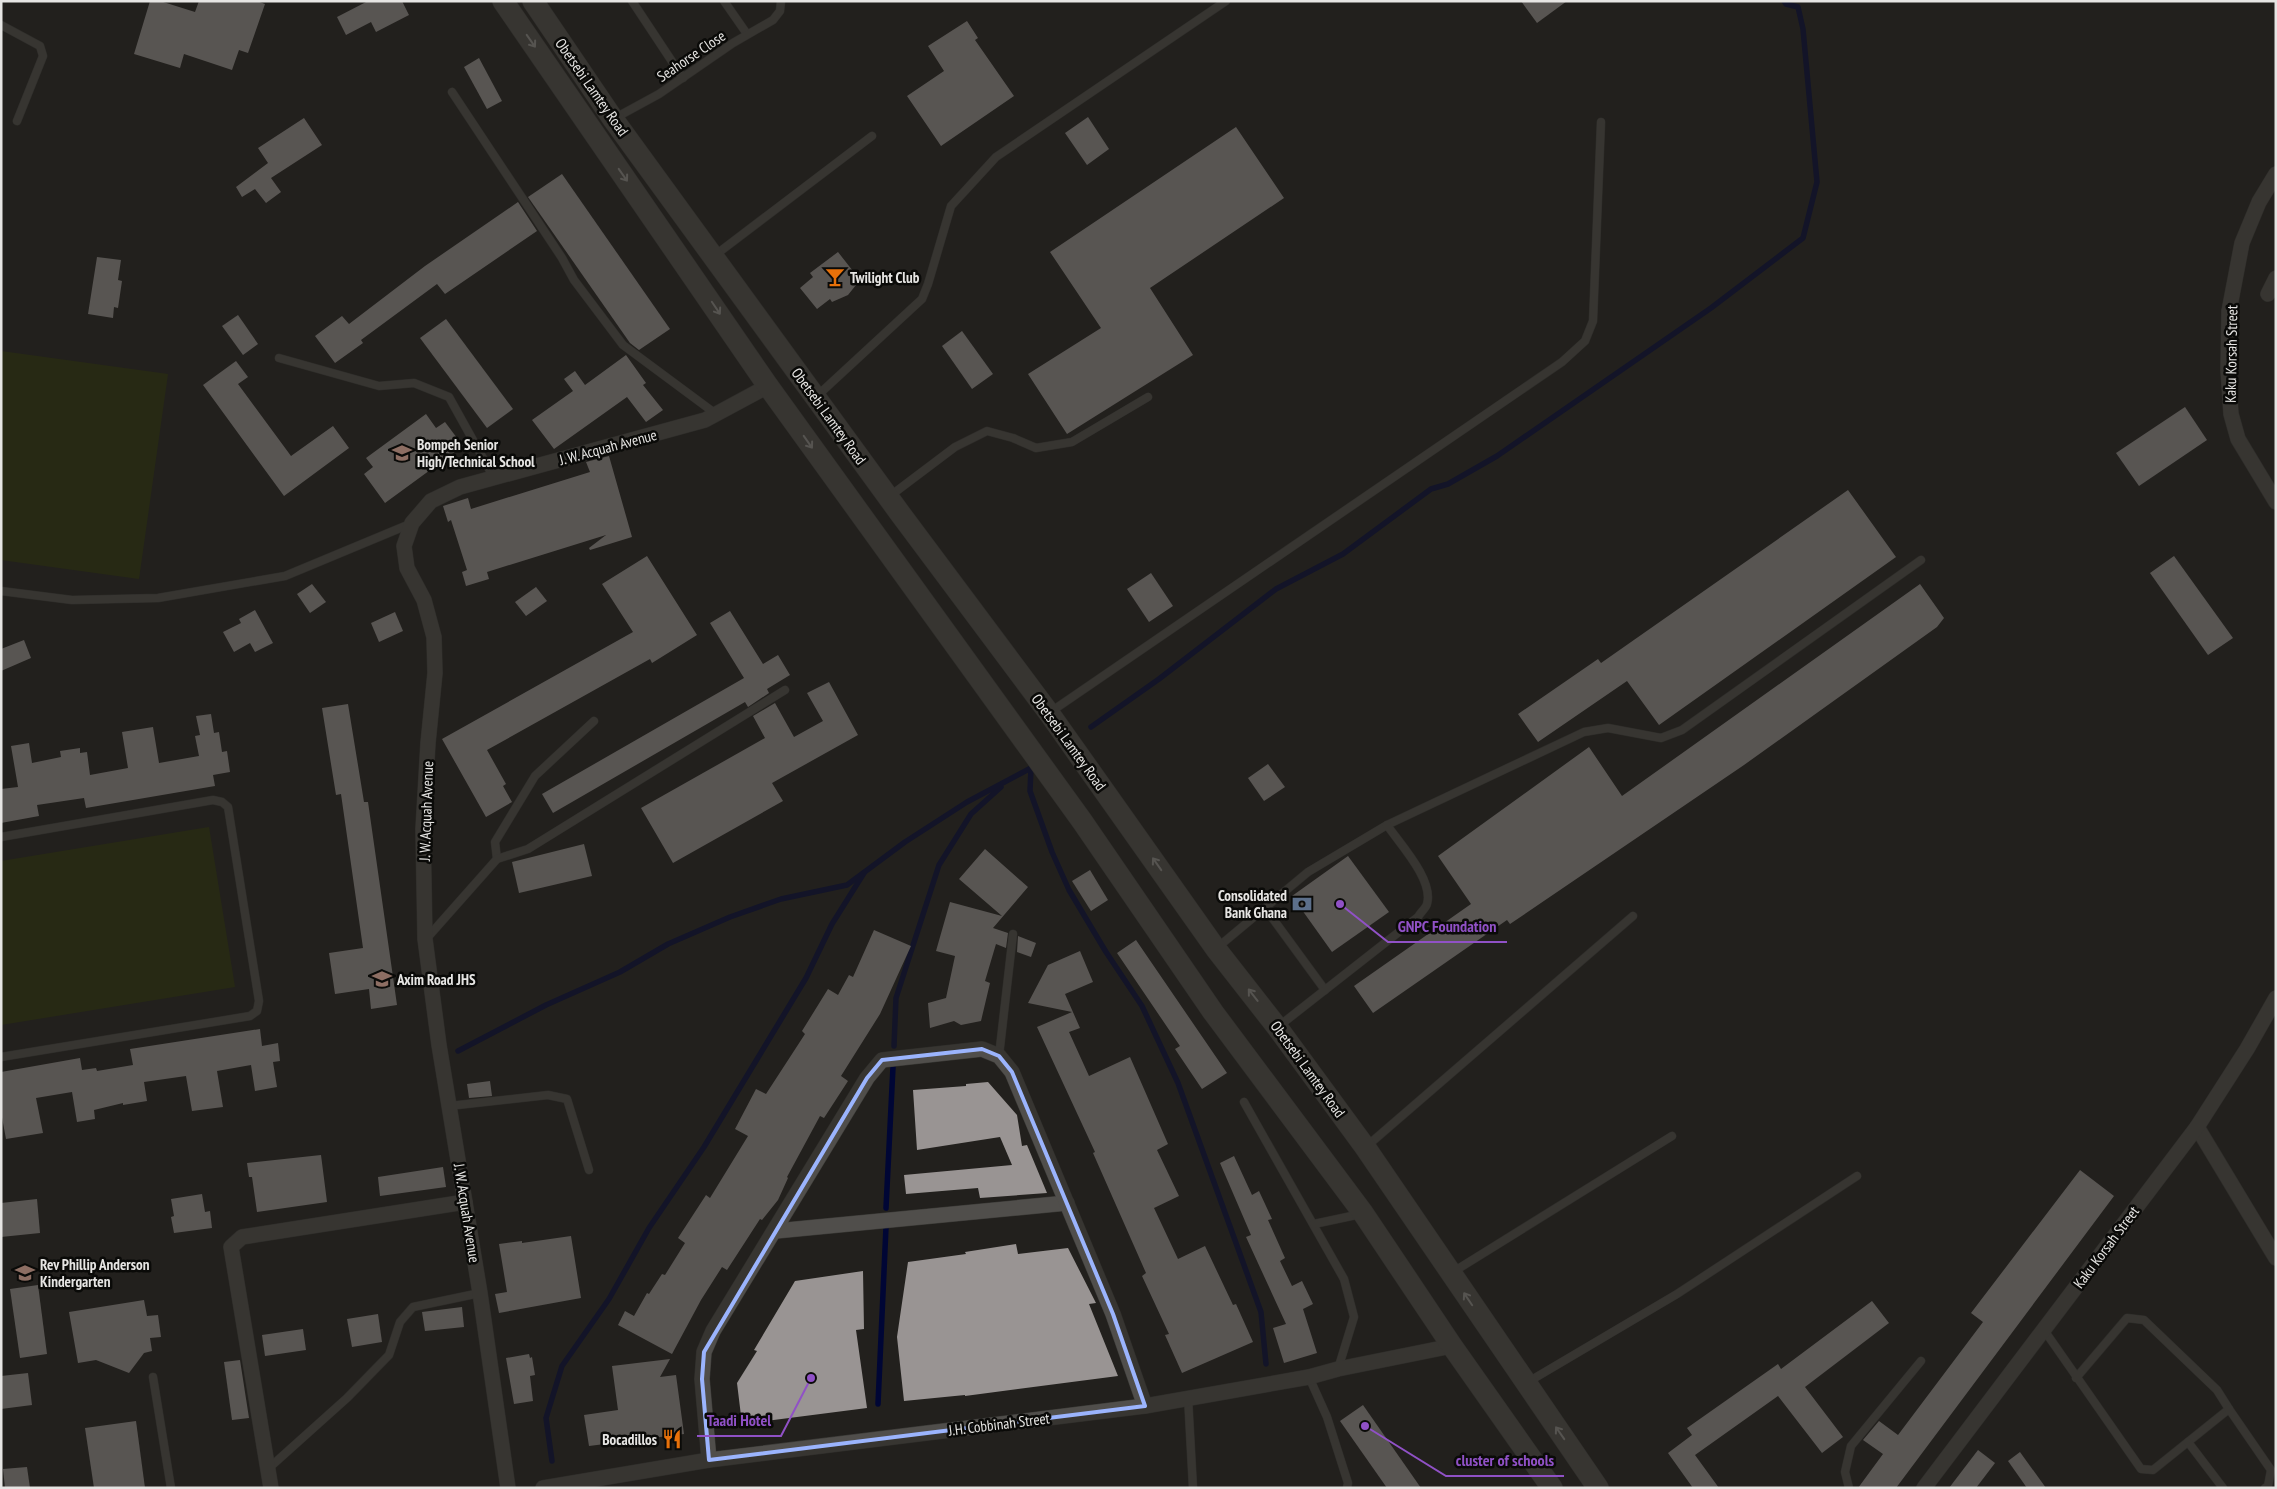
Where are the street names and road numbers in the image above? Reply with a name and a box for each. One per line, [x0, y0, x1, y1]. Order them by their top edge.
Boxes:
street label: Seahorse Close [653, 26, 729, 86]
street label: Obetsebi Lamtey Road [551, 34, 633, 140]
street label: Kaku Korsah Street [2221, 305, 2241, 403]
street label: Obetsebi Lamtey Road [788, 364, 870, 468]
street label: J. W. Acquah Avenue [556, 425, 659, 469]
street label: Obetsebi Lamtey Road [1028, 690, 1110, 794]
street label: J. W. Acquah Avenue [415, 761, 437, 862]
street label: Obetsebi Lamtey Road [1267, 1017, 1349, 1121]
street label: J. W. Acquah Avenue [450, 1161, 484, 1264]
street label: Kaku Korsah Street [2069, 1202, 2143, 1292]
street label: J.H. Cobbinah Street [946, 1408, 1051, 1440]

